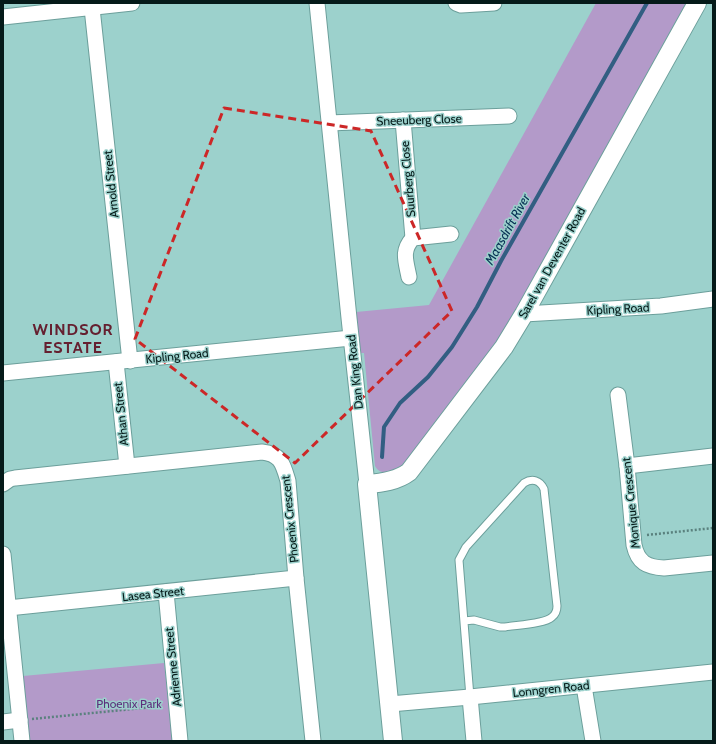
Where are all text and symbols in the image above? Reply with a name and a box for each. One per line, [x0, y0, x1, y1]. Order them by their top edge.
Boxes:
street label: Sneeuberg Close [376, 111, 462, 128]
street label: Suurberg Close [397, 140, 418, 218]
street label: Arnold Street [100, 150, 121, 218]
water label: Maasdrift River [480, 190, 534, 268]
street label: Sarel van Deventer Road [515, 204, 588, 321]
street label: Kipling Road [586, 299, 650, 318]
district label: WINDSOR ESTATE [32, 320, 114, 357]
street label: Dan King Road [343, 334, 366, 410]
street label: Kipling Road [145, 345, 209, 366]
street label: Athan Street [110, 382, 131, 446]
street label: Monique Crescent [618, 457, 643, 549]
street label: Phoenix Crescent [277, 475, 302, 564]
street label: Lasea Street [121, 583, 185, 604]
street label: Adrienne Street [161, 627, 184, 707]
street label: Lonngren Road [512, 677, 590, 700]
park label: Phoenix Park [96, 696, 162, 711]

